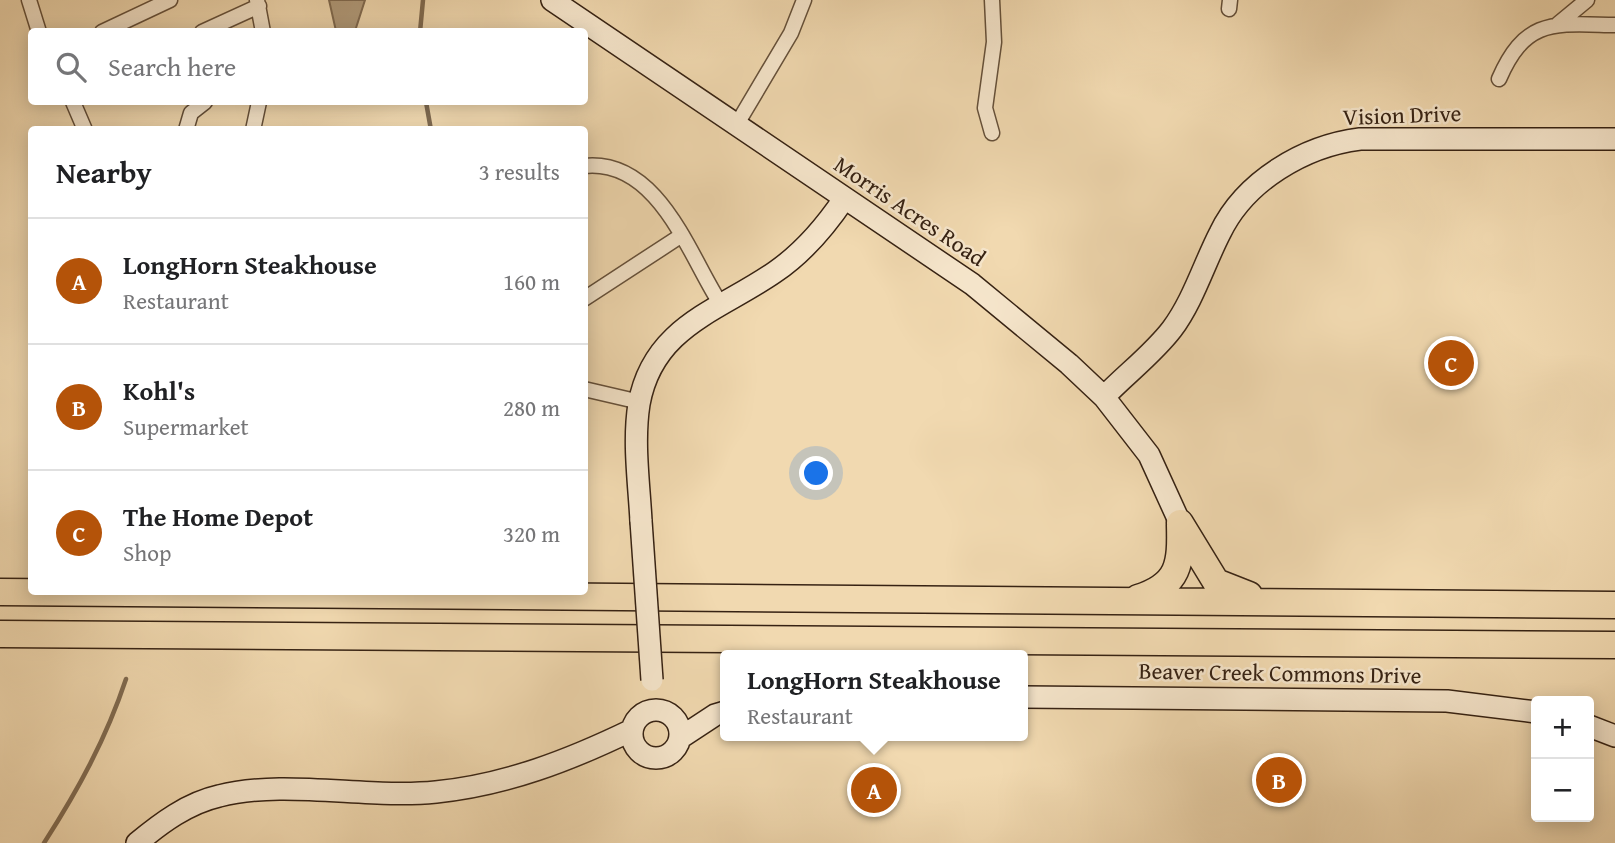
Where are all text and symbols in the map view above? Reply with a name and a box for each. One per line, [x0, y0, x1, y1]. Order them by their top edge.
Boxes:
search box [28, 28, 588, 105]
text: Search here [108, 47, 236, 86]
icon: search [52, 48, 90, 86]
street label: Vision Drive [1342, 96, 1462, 133]
street label: Morris Acres Road [828, 148, 993, 274]
text: Nearby [56, 150, 152, 194]
text: 3 results [479, 155, 560, 188]
text: LongHorn Steakhouse [123, 245, 377, 284]
text: A [72, 265, 86, 298]
text: 160 m [503, 265, 560, 298]
text: Restaurant [123, 284, 229, 317]
pin: C [1428, 337, 1474, 389]
text: Kohl's [123, 371, 195, 410]
text: B [72, 391, 86, 424]
text: 280 m [503, 391, 560, 424]
text: Supermarket [123, 410, 249, 443]
your location [799, 456, 833, 490]
text: The Home Depot [123, 497, 313, 536]
text: C [72, 517, 86, 550]
text: 320 m [503, 517, 560, 550]
text: Shop [123, 536, 171, 569]
popup [720, 650, 1028, 741]
street label: Beaver Creek Commons Drive [1138, 654, 1422, 691]
text: LongHorn Steakhouse [747, 660, 1001, 699]
map controls [1531, 696, 1594, 822]
button: + [1531, 696, 1594, 759]
text: Restaurant [747, 699, 853, 732]
pin: B [1256, 754, 1302, 806]
button: − [1531, 759, 1594, 822]
pin: A [851, 764, 897, 816]

